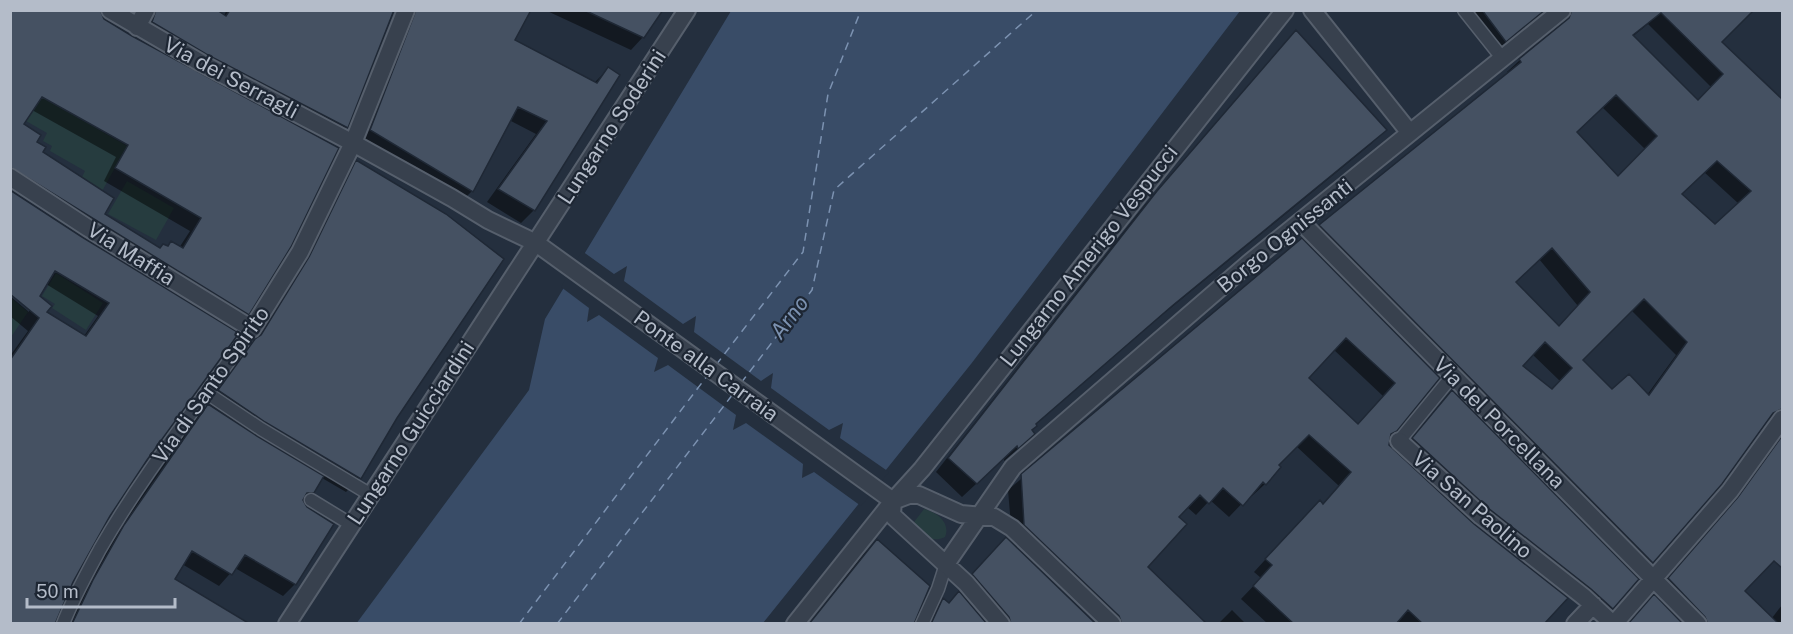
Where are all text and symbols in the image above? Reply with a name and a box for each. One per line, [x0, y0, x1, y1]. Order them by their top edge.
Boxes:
street label: Via dei Serragli [160, 32, 303, 123]
street label: Lungarno Soderini [552, 45, 671, 209]
street label: Lungarno Amerigo Vespucci [995, 140, 1183, 371]
street label: Borgo Ognissanti [1212, 173, 1357, 298]
street label: Via Maffia [83, 217, 180, 290]
water label: Arno [764, 290, 814, 344]
street label: Via di Santo Spirito [147, 301, 274, 468]
street label: Ponte alla Carraia [629, 305, 783, 426]
street label: Lungarno Guicciardini [342, 336, 479, 529]
street label: Via del Porcellana [1428, 352, 1570, 494]
street label: Via San Paolino [1407, 446, 1538, 564]
scale bar [27, 571, 176, 609]
text: 50 m [36, 581, 79, 602]

